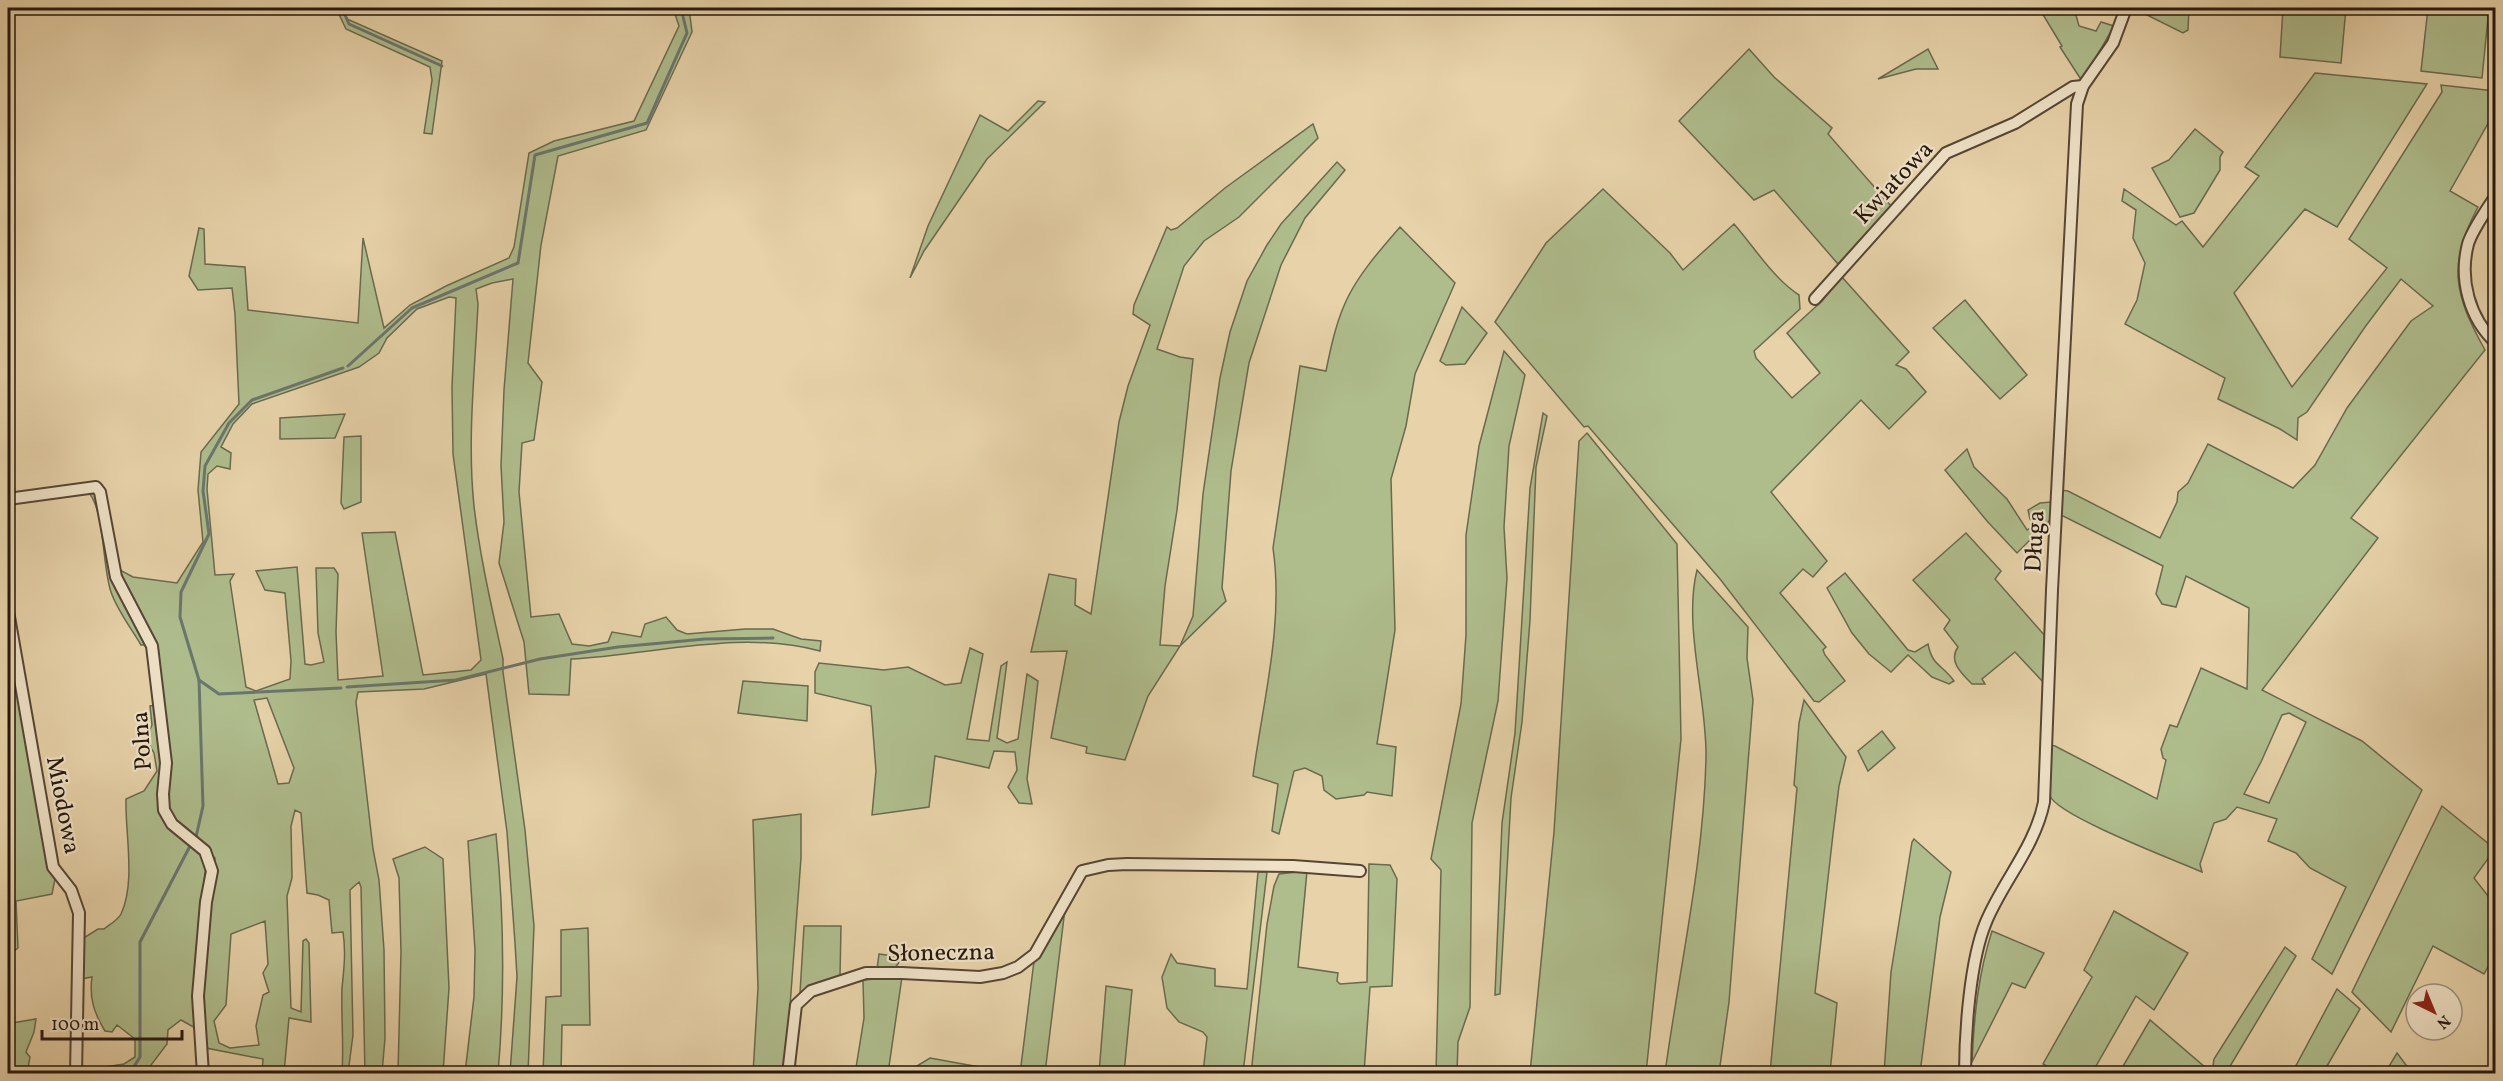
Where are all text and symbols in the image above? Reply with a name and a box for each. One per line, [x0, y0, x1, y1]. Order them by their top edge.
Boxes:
street label: Kwiatowa [1847, 134, 1942, 233]
street label: Długa [2017, 509, 2055, 573]
street label: Polna [124, 710, 162, 772]
street label: Miodowa [36, 754, 88, 857]
street label: Słoneczna [887, 936, 995, 972]
north arrow [2404, 982, 2464, 1042]
scale bar [42, 1003, 182, 1041]
text: N [2431, 1009, 2455, 1034]
text: 100 m [51, 1013, 100, 1038]

